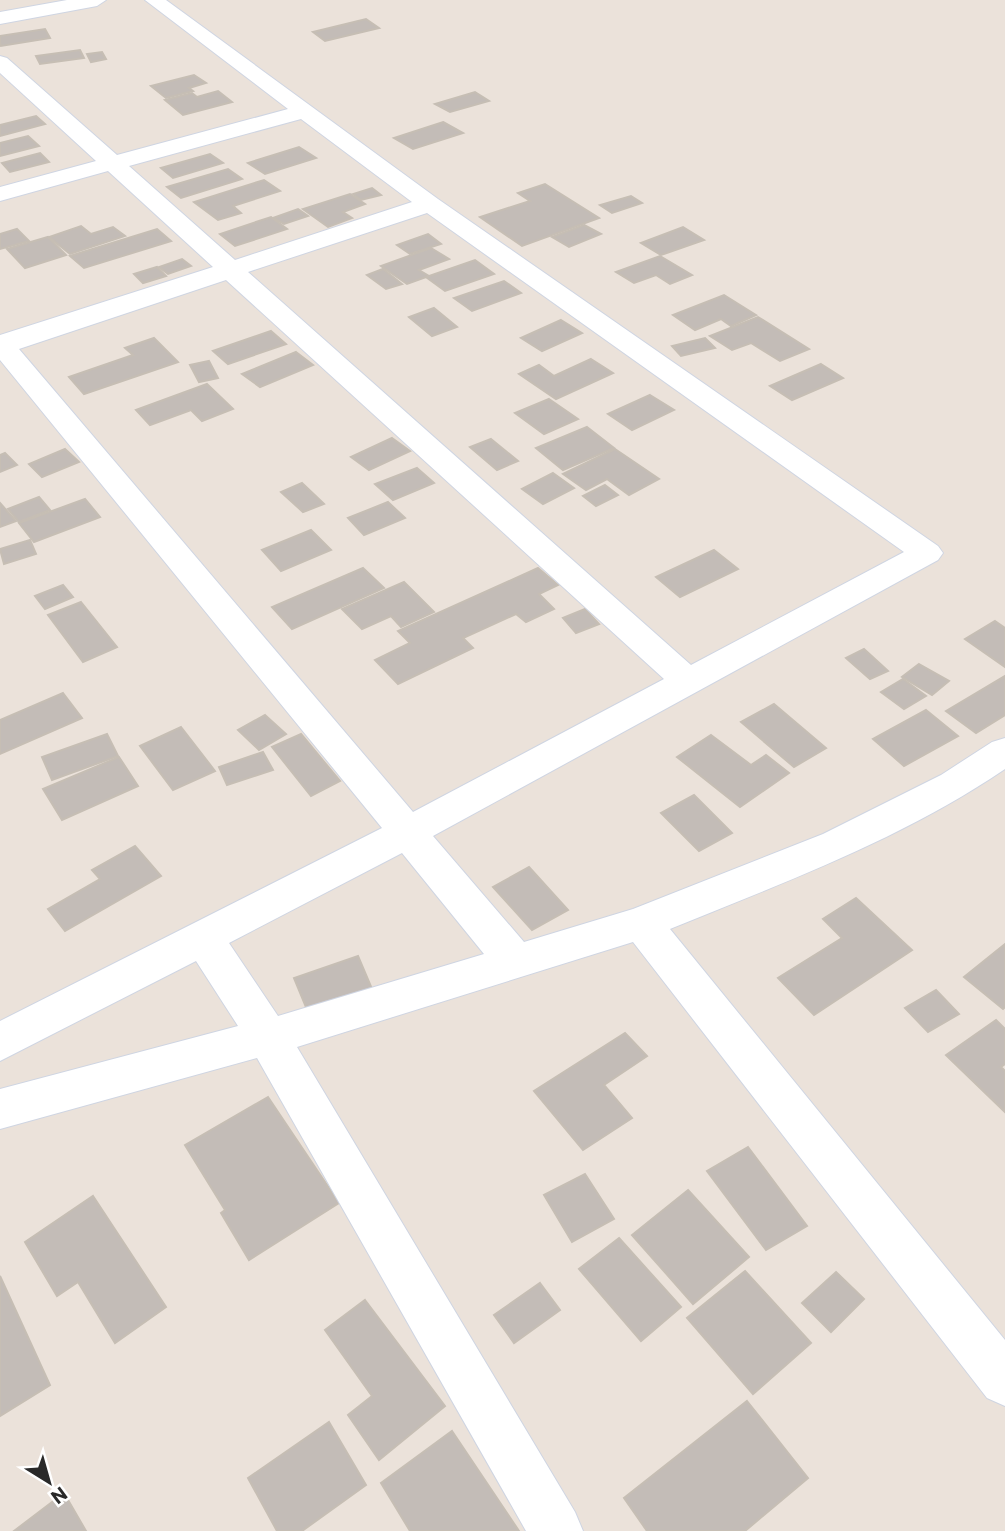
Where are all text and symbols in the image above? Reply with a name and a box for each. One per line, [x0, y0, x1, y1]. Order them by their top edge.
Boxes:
north arrow [14, 1447, 84, 1517]
text: N [47, 1482, 72, 1509]

